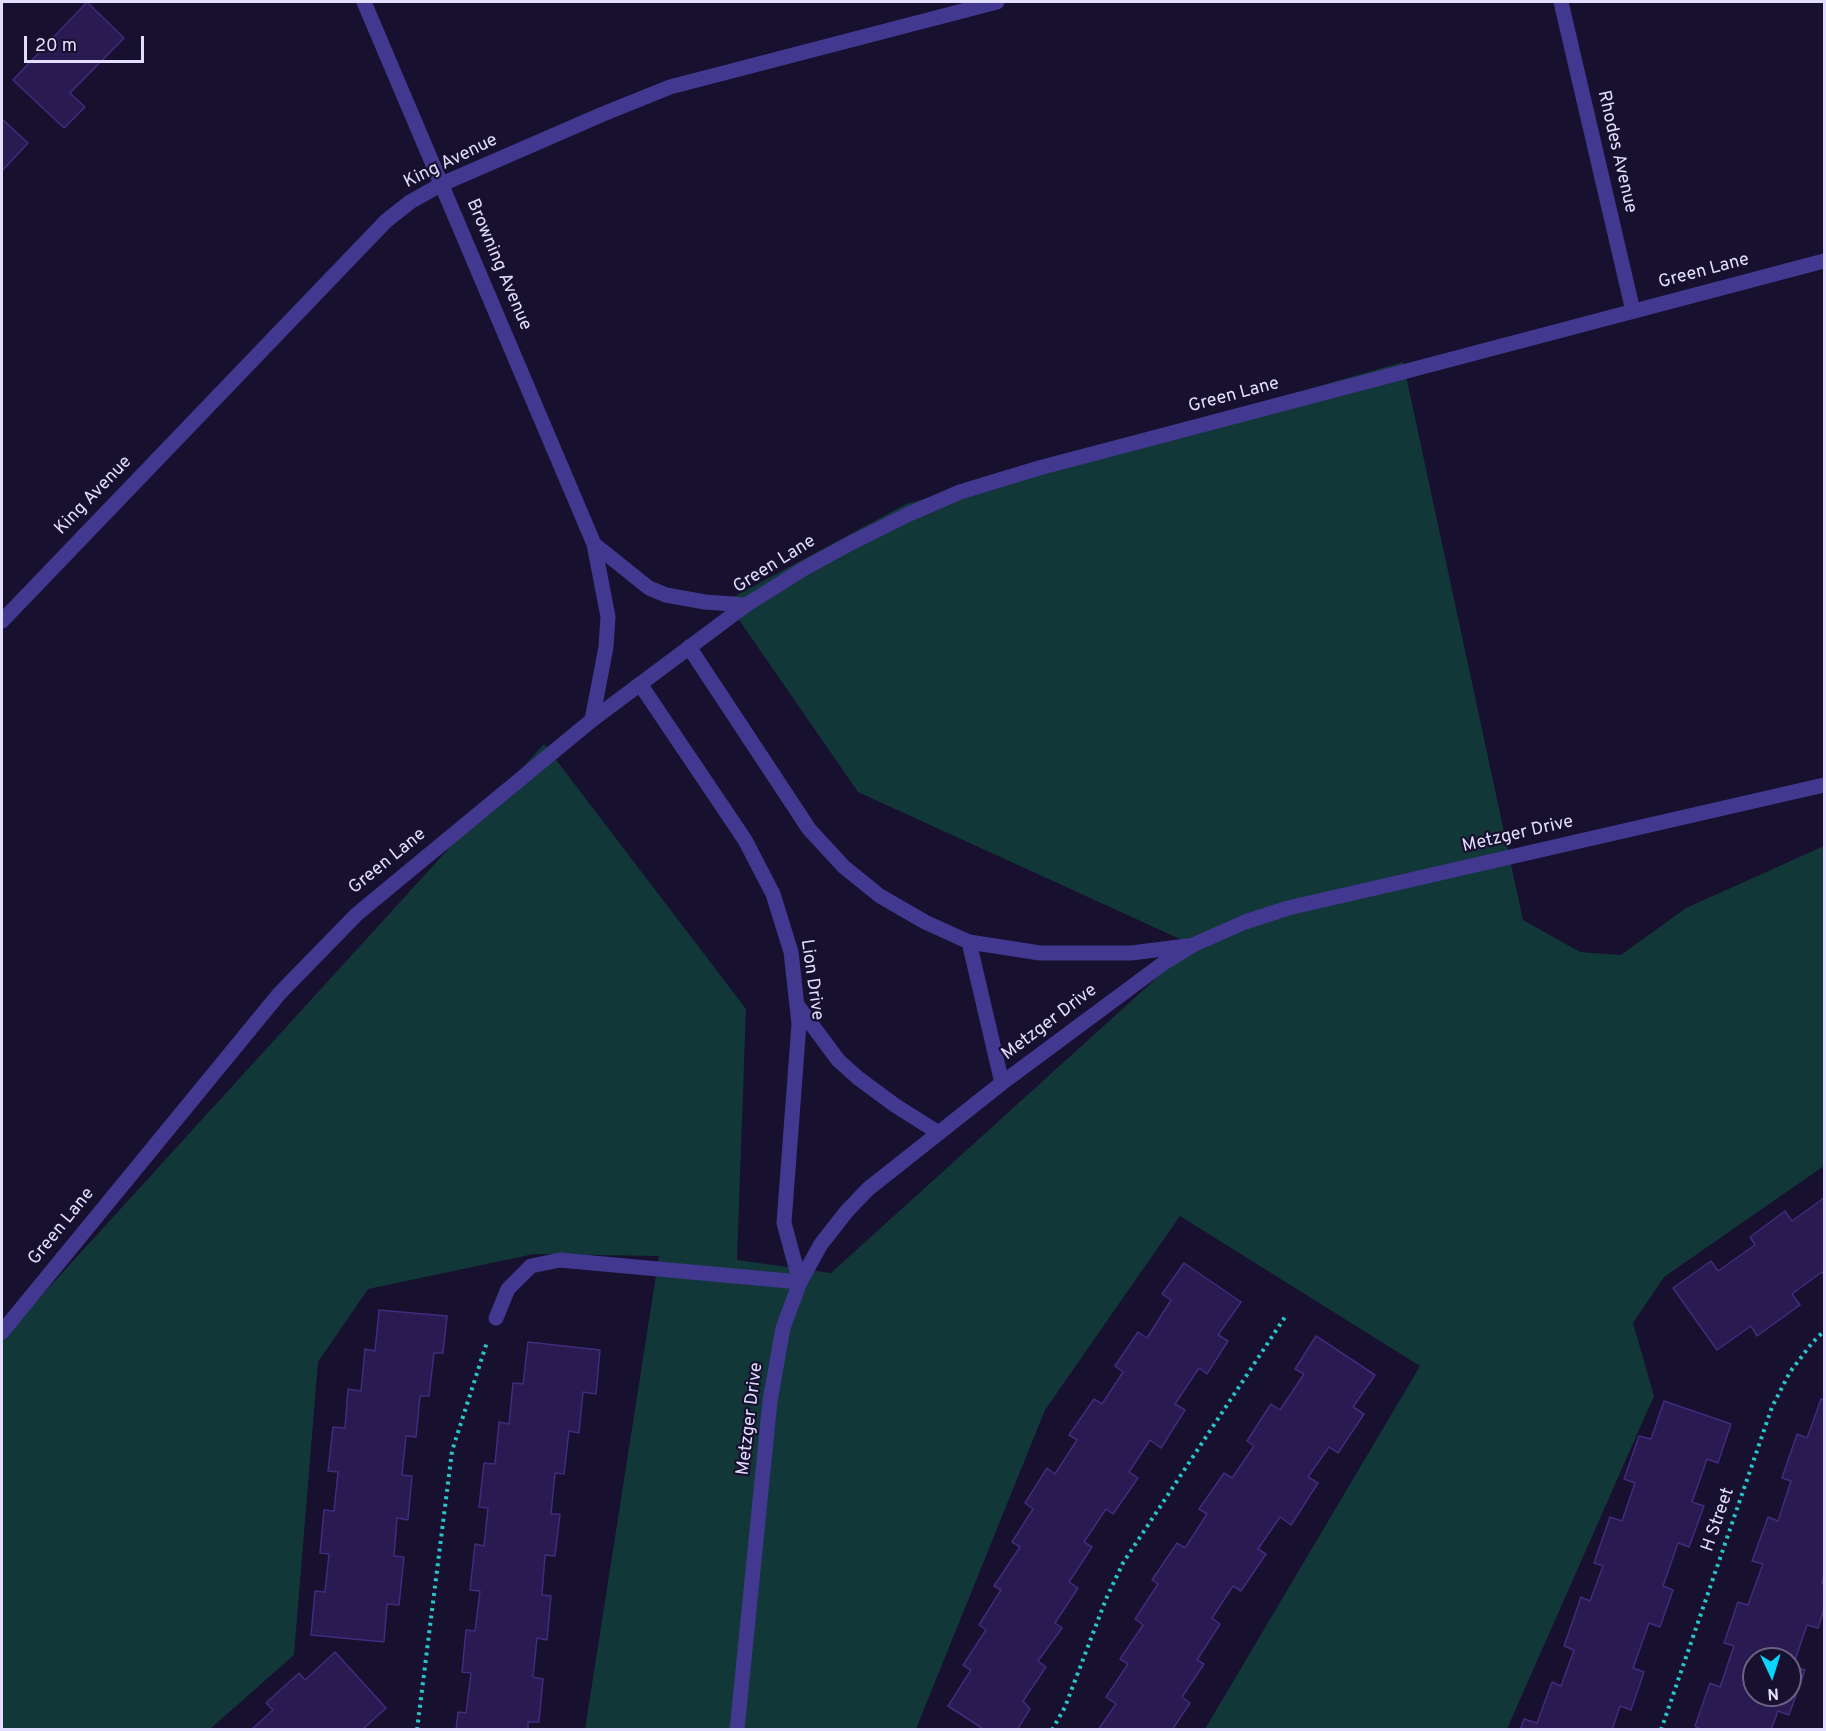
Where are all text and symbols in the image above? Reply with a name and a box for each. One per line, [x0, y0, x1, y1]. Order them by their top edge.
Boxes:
scale bar [27, 24, 147, 62]
text: 20 m [35, 35, 77, 58]
street label: Rhodes Avenue [1591, 89, 1641, 215]
street label: King Avenue [401, 130, 501, 194]
street label: Browning Avenue [461, 196, 535, 334]
street label: Green Lane [1656, 250, 1752, 294]
street label: Green Lane [1186, 374, 1282, 418]
street label: King Avenue [51, 452, 137, 540]
street label: Green Lane [730, 531, 820, 599]
street label: Metzger Drive [1460, 812, 1576, 858]
street label: Green Lane [345, 824, 431, 900]
street label: Lion Drive [795, 938, 827, 1022]
street label: Metzger Drive [998, 980, 1102, 1066]
street label: Green Lane [24, 1184, 100, 1270]
street label: Metzger Drive [733, 1361, 769, 1477]
street label: H Street [1698, 1485, 1740, 1555]
north arrow [1742, 1647, 1802, 1707]
text: N [1767, 1683, 1780, 1703]

